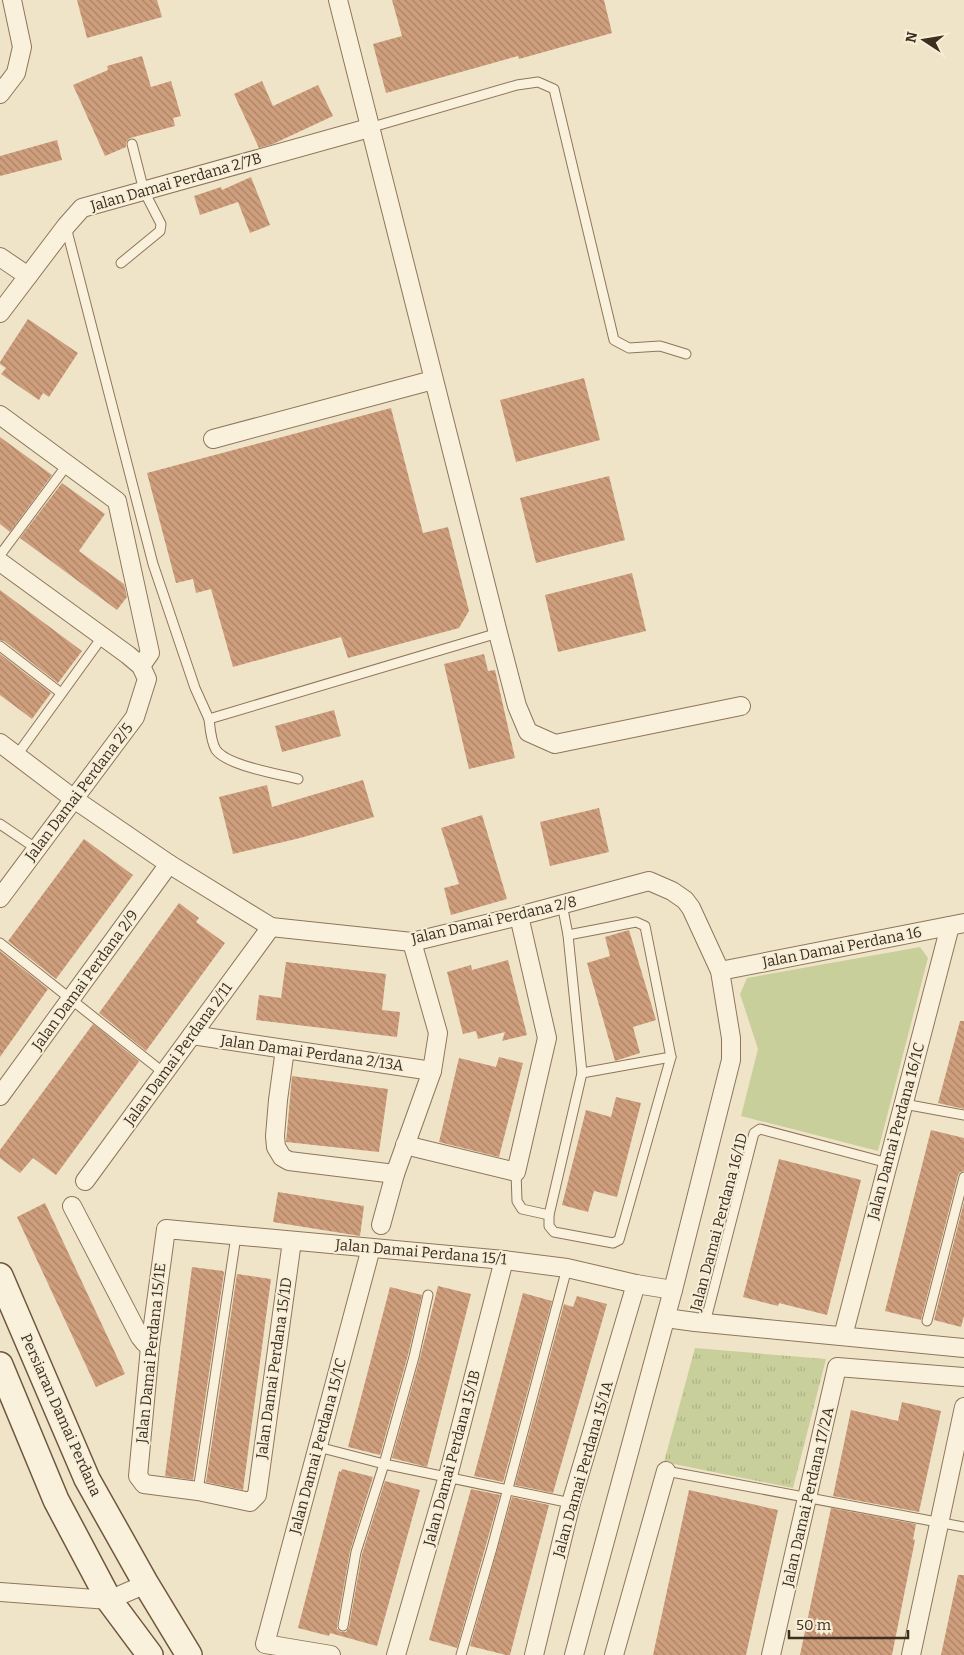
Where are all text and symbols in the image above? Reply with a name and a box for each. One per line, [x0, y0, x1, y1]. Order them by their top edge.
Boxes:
north arrow [899, 15, 949, 65]
text: N [902, 30, 921, 44]
street label: Jalan Damai Perdana 2/7B [87, 149, 264, 215]
street label: Jalan Damai Perdana 2/5 [21, 720, 137, 865]
street label: Jalan Damai Perdana 2/8 [409, 892, 578, 948]
street label: Jalan Damai Perdana 2/9 [28, 906, 142, 1054]
street label: Jalan Damai Perdana 16 [760, 923, 923, 971]
street label: Jalan Damai Perdana 2/11 [120, 979, 236, 1130]
street label: Jalan Damai Perdana 2/13A [218, 1031, 405, 1075]
street label: Jalan Damai Perdana 16/1C [863, 1041, 928, 1222]
street label: Jalan Damai Perdana 16/1D [686, 1131, 751, 1314]
street label: Jalan Damai Perdana 15/1 [334, 1235, 507, 1268]
street label: Jalan Damai Perdana 15/1E [132, 1262, 169, 1445]
street label: Jalan Damai Perdana 15/1D [252, 1276, 296, 1461]
street label: Persiaran Damai Perdana [17, 1331, 105, 1499]
street label: Jalan Damai Perdana 15/1C [286, 1356, 350, 1537]
street label: Jalan Damai Perdana 15/1B [420, 1368, 484, 1549]
street label: Jalan Damai Perdana 15/1A [549, 1378, 617, 1560]
street label: Jalan Damai Perdana 17/2A [778, 1405, 838, 1590]
scale bar [789, 1608, 908, 1640]
text: 50 m [796, 1616, 832, 1634]

